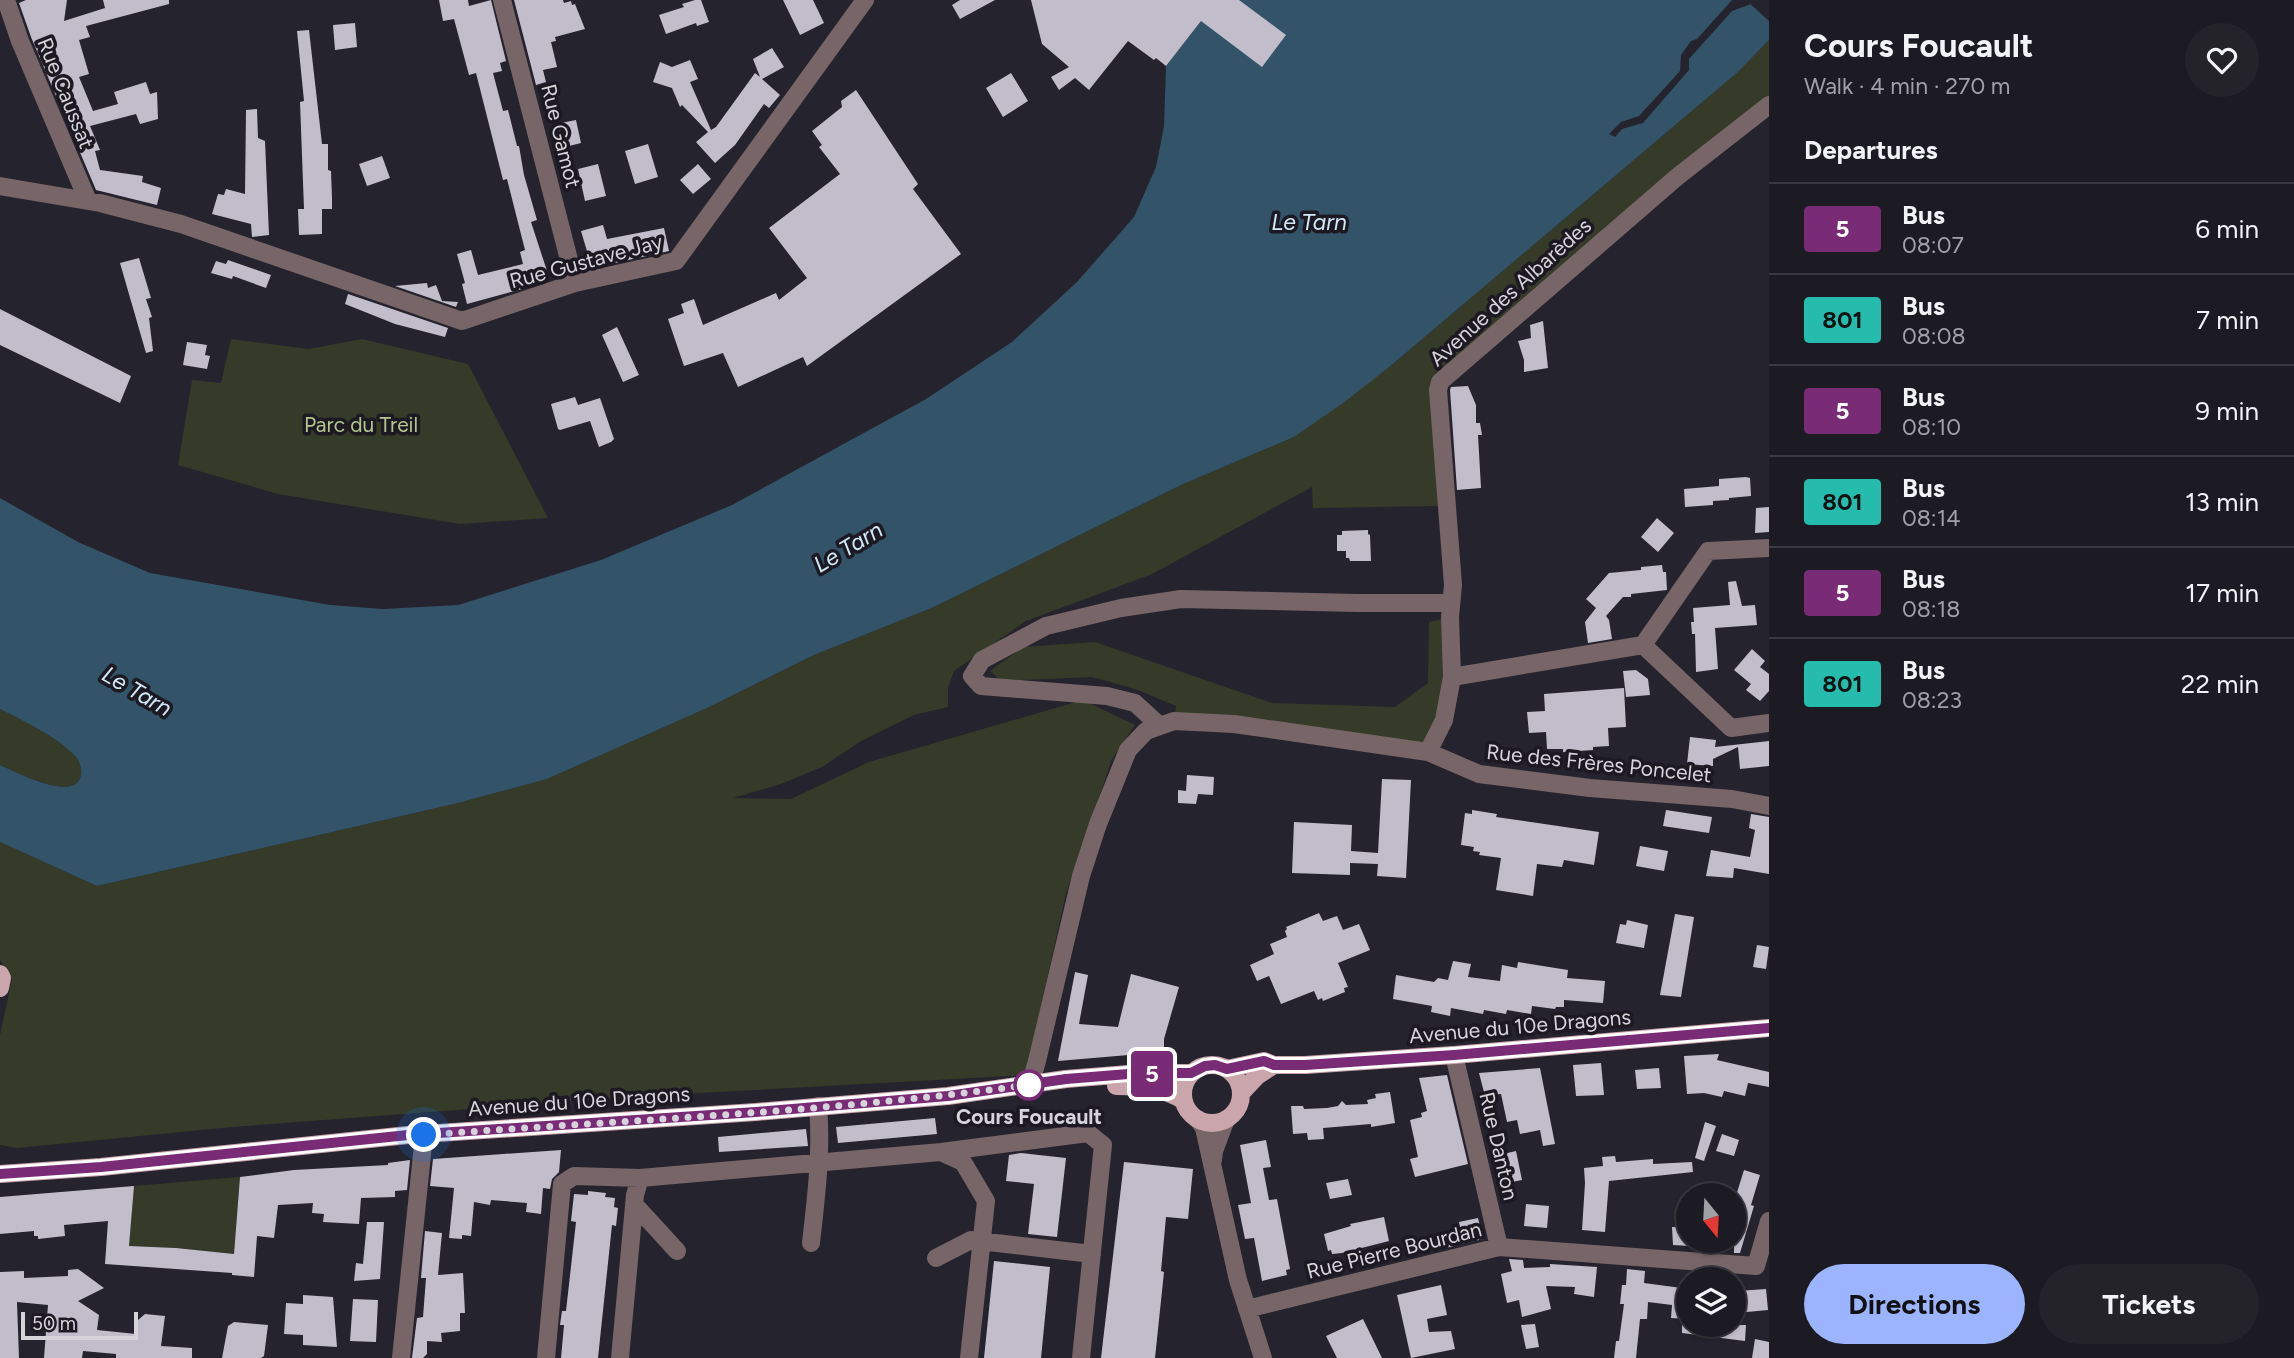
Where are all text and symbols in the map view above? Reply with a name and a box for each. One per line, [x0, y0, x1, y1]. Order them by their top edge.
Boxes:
button: heart [2185, 23, 2259, 97]
text: Cours Foucault [1804, 26, 2033, 65]
street label: Rue Caussat [32, 34, 100, 152]
text: Walk · 4 min · 270 m [1804, 72, 2010, 100]
street label: Rue Gamot [536, 81, 586, 191]
text: Departures [1804, 134, 1938, 166]
text: Bus [1902, 199, 1945, 231]
water label: Le Tarn [1271, 208, 1347, 236]
street label: Avenue des Albarèdes [1424, 213, 1596, 371]
text: 6 min [2195, 213, 2259, 245]
text: 5 [1836, 214, 1849, 243]
street label: Rue Gustave Jay [507, 229, 665, 293]
text: 08:07 [1902, 231, 1964, 259]
text: Bus [1902, 290, 1945, 322]
text: 7 min [2196, 304, 2259, 336]
text: 801 [1822, 305, 1863, 334]
text: 08:08 [1902, 322, 1966, 350]
text: Bus [1902, 381, 1945, 413]
text: 9 min [2195, 395, 2259, 427]
text: 5 [1836, 396, 1849, 425]
park label: Parc du Treil [304, 412, 418, 437]
text: 08:10 [1902, 413, 1961, 441]
text: Bus [1902, 472, 1945, 504]
text: 13 min [2185, 486, 2259, 518]
text: 801 [1822, 487, 1863, 516]
text: 08:14 [1902, 504, 1960, 532]
water label: Le Tarn [808, 515, 888, 578]
text: Bus [1902, 563, 1945, 595]
text: 17 min [2185, 577, 2259, 609]
text: 5 [1836, 578, 1849, 607]
text: 08:18 [1902, 595, 1960, 623]
text: Bus [1902, 654, 1945, 686]
water label: Le Tarn [97, 660, 177, 722]
text: 22 min [2181, 668, 2259, 700]
text: 801 [1822, 669, 1863, 698]
text: 08:23 [1902, 686, 1962, 714]
street label: Rue des Frères Poncelet [1485, 739, 1713, 787]
street label: Avenue du 10e Dragons [1408, 1004, 1632, 1048]
line badge: 5 [1129, 1051, 1175, 1097]
text: 5 [1145, 1059, 1159, 1088]
marker: Cours Foucault [1014, 1070, 1044, 1100]
street label: Avenue du 10e Dragons [467, 1081, 691, 1121]
street label: Rue Danton [1474, 1090, 1524, 1202]
place label: Cours Foucault [956, 1104, 1102, 1129]
your location [406, 1117, 441, 1152]
north arrow [1676, 1183, 1746, 1253]
map controls [1676, 1183, 1746, 1337]
street label: Rue Pierre Bourdan [1304, 1216, 1484, 1284]
button: Directions [1804, 1264, 2025, 1344]
button: Tickets [2039, 1264, 2259, 1344]
button: layers [1676, 1267, 1746, 1337]
scale bar [21, 1309, 138, 1341]
text: 50 m [32, 1312, 76, 1335]

